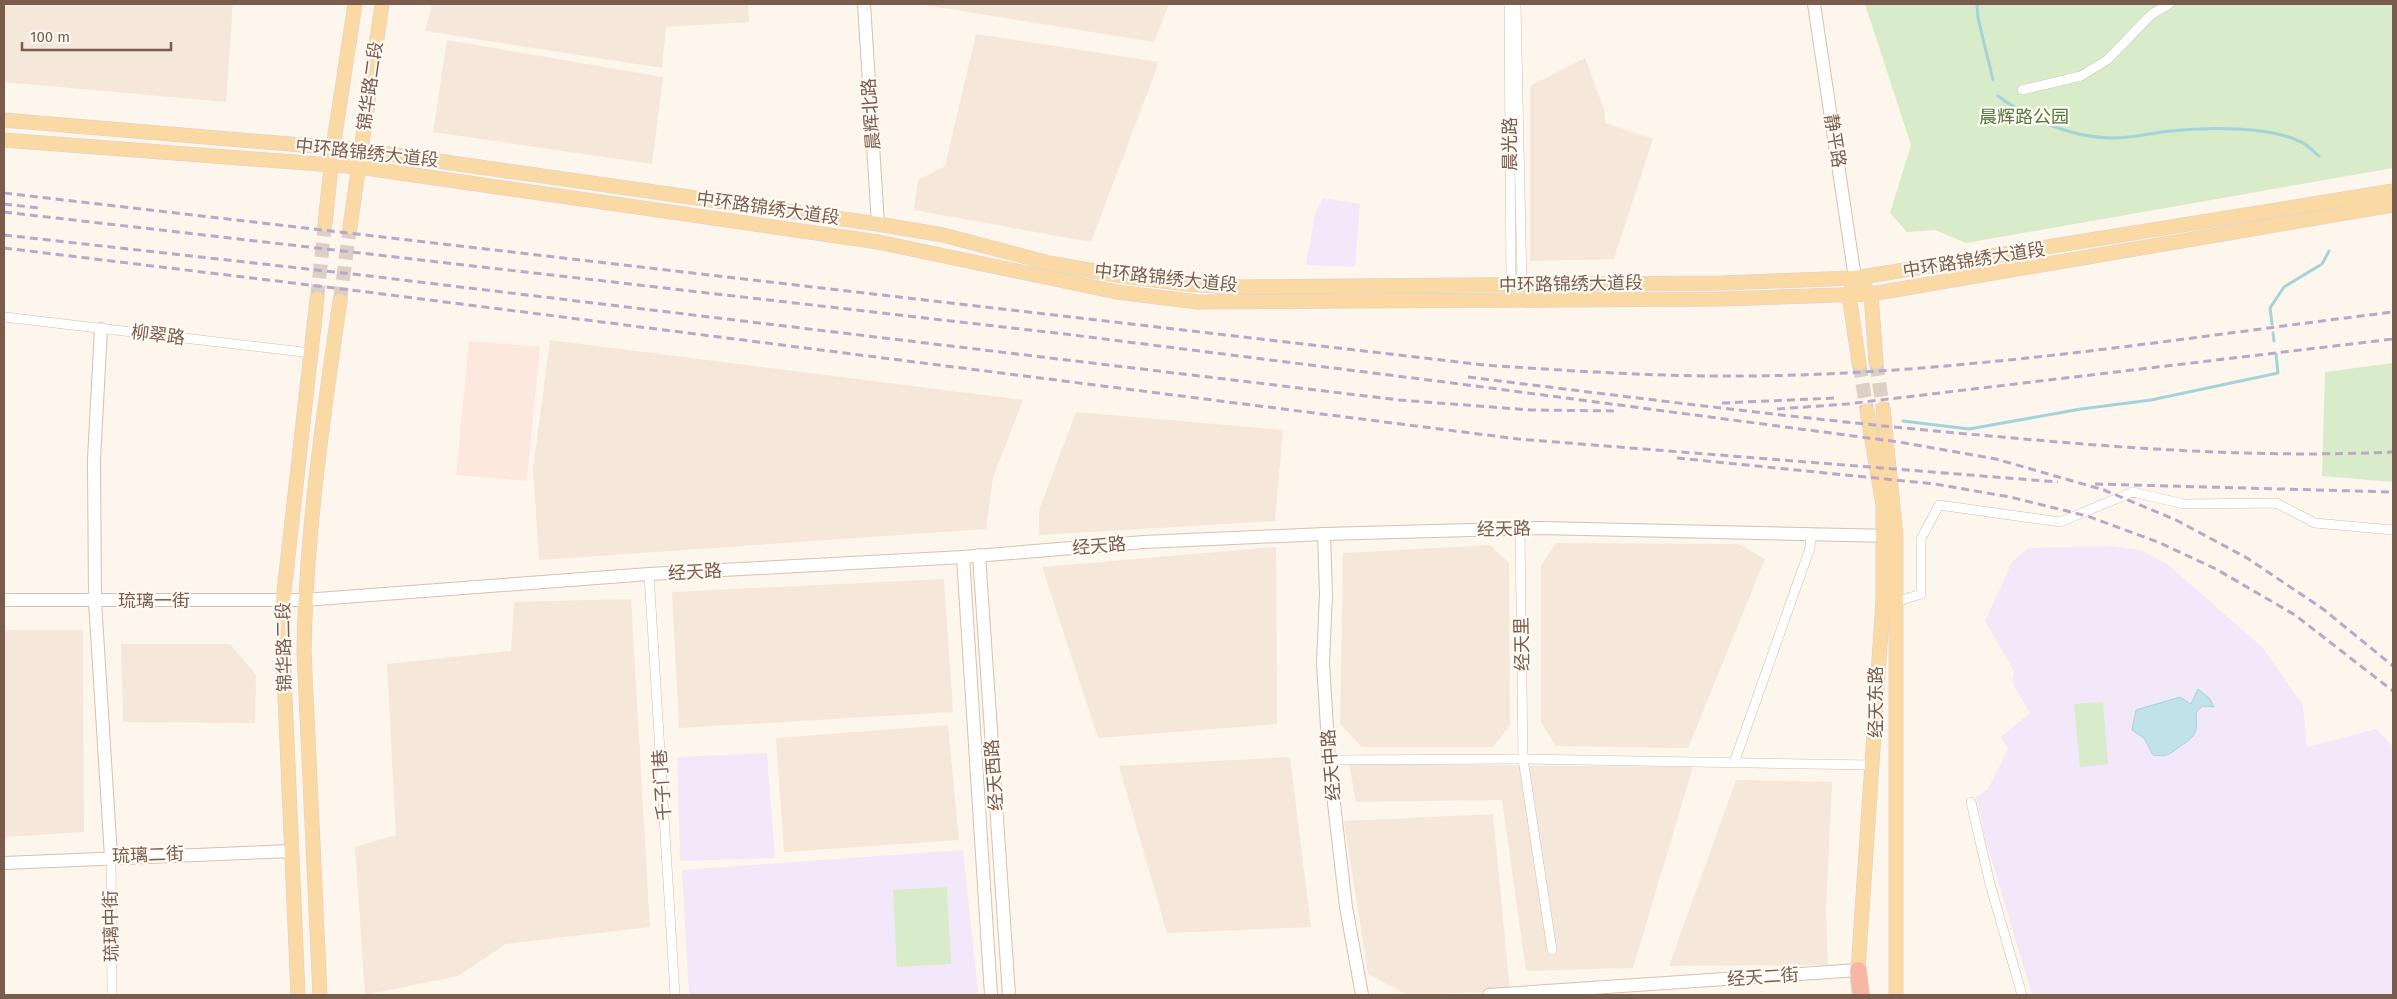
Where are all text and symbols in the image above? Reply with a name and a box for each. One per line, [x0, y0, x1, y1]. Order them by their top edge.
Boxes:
scale bar [22, 20, 171, 52]
text: 100 m [30, 28, 70, 46]
street label: 锦华路二段 [353, 40, 387, 132]
street label: 晨辉北路 [858, 77, 884, 151]
park label: 晨辉路公园 [1979, 106, 2069, 128]
street label: 静平路 [1820, 113, 1850, 169]
street label: 晨光路 [1499, 117, 1521, 171]
street label: 中环路锦绣大道段 [294, 135, 440, 171]
street label: 中环路锦绣大道段 [695, 187, 841, 229]
street label: 中环路锦绣大道段 [1901, 238, 2047, 282]
street label: 中环路锦绣大道段 [1093, 260, 1239, 296]
street label: 中环路锦绣大道段 [1499, 272, 1643, 296]
street label: 柳翠路 [130, 321, 186, 349]
street label: 经天路 [1477, 518, 1531, 540]
street label: 经天路 [1071, 533, 1127, 559]
street label: 经天路 [667, 560, 723, 584]
street label: 琉璃一街 [118, 590, 190, 612]
street label: 锦华路二段 [272, 602, 296, 692]
street label: 经天里 [1511, 617, 1533, 671]
street label: 经天东路 [1865, 666, 1887, 738]
street label: 经天中路 [1317, 728, 1345, 802]
street label: 经天西路 [981, 738, 1007, 812]
street label: 千子门巷 [649, 748, 675, 822]
street label: 琉璃二街 [112, 843, 184, 867]
street label: 琉璃中街 [99, 890, 123, 962]
street label: 经天二街 [1726, 964, 1800, 990]

